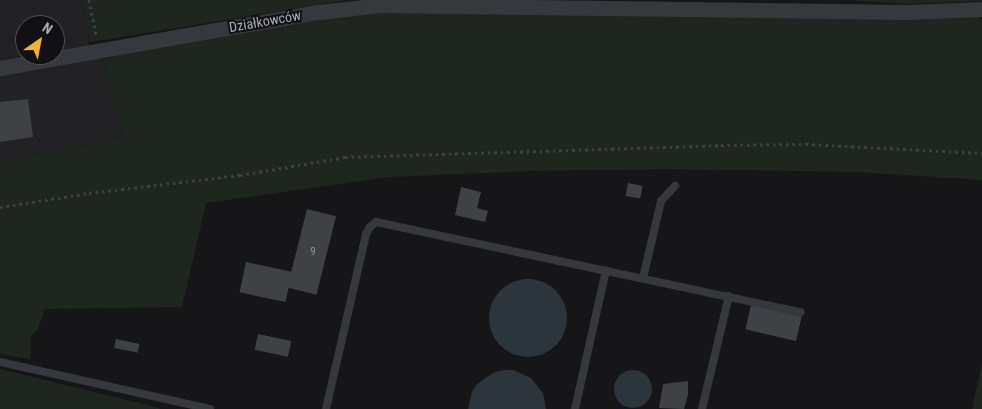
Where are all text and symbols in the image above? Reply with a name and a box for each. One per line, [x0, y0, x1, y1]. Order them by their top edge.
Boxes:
street label: Działkowców [228, 6, 302, 36]
north arrow [15, 15, 65, 65]
text: N [40, 19, 56, 37]
house number: 9 [310, 245, 316, 259]

